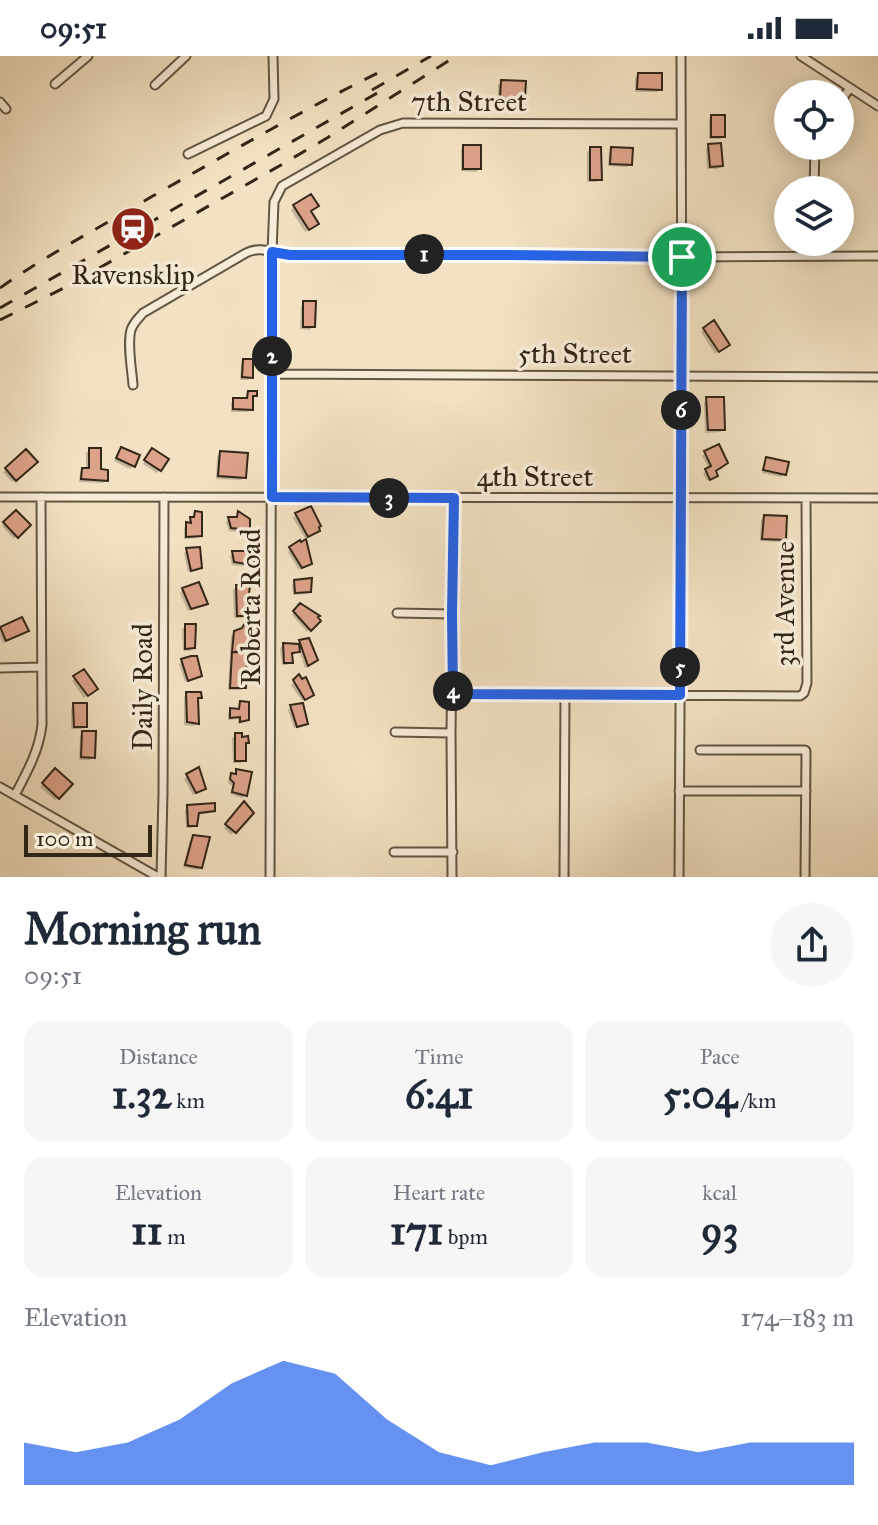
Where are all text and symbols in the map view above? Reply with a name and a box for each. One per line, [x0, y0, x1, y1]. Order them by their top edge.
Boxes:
text: 09:51 [40, 10, 107, 46]
map controls [774, 80, 854, 256]
button: locate [774, 80, 854, 160]
street label: 7th Street [411, 84, 527, 119]
button: layers [774, 176, 854, 256]
station icon: Ravensklip [109, 205, 157, 253]
pin [648, 223, 716, 291]
pin: 1 [404, 234, 444, 274]
icon: arrive [660, 235, 704, 279]
text: 1 [420, 240, 428, 267]
place label: Ravensklip [71, 257, 195, 292]
pin: 2 [252, 336, 292, 376]
street label: 5th Street [518, 336, 632, 371]
text: 2 [267, 342, 277, 369]
pin: 6 [661, 390, 701, 430]
text: 6 [675, 396, 687, 423]
street label: 4th Street [477, 459, 593, 494]
pin: 3 [369, 478, 409, 518]
text: 3 [385, 484, 393, 511]
street label: Roberta Road [233, 529, 268, 685]
street label: 3rd Avenue [767, 541, 802, 667]
street label: Daily Road [125, 623, 160, 751]
pin: 5 [660, 647, 700, 687]
text: 5 [675, 653, 685, 680]
pin: 4 [433, 671, 473, 711]
text: 4 [447, 677, 459, 704]
scale bar [24, 821, 152, 857]
text: 100 m [36, 825, 93, 852]
text: Morning run [24, 902, 261, 956]
button: share [770, 903, 854, 987]
text: 09:51 [24, 959, 82, 991]
text: Distance [119, 1043, 198, 1070]
text: Time [415, 1043, 463, 1070]
text: Pace [700, 1043, 740, 1070]
text: 1.32 [112, 1070, 172, 1119]
text: 6:41 [405, 1070, 473, 1119]
text: 5:04 [663, 1070, 737, 1119]
text: km [172, 1087, 205, 1114]
text: /km [737, 1087, 776, 1114]
text: Elevation [115, 1179, 202, 1206]
text: Heart rate [393, 1179, 485, 1206]
text: kcal [702, 1179, 737, 1206]
text: 11 [131, 1206, 163, 1255]
text: 171 [390, 1206, 443, 1255]
text: 93 [701, 1206, 738, 1255]
text: m [163, 1223, 186, 1250]
text: bpm [443, 1223, 488, 1250]
text: Elevation [24, 1301, 127, 1333]
text: 174–183 m [740, 1301, 854, 1333]

